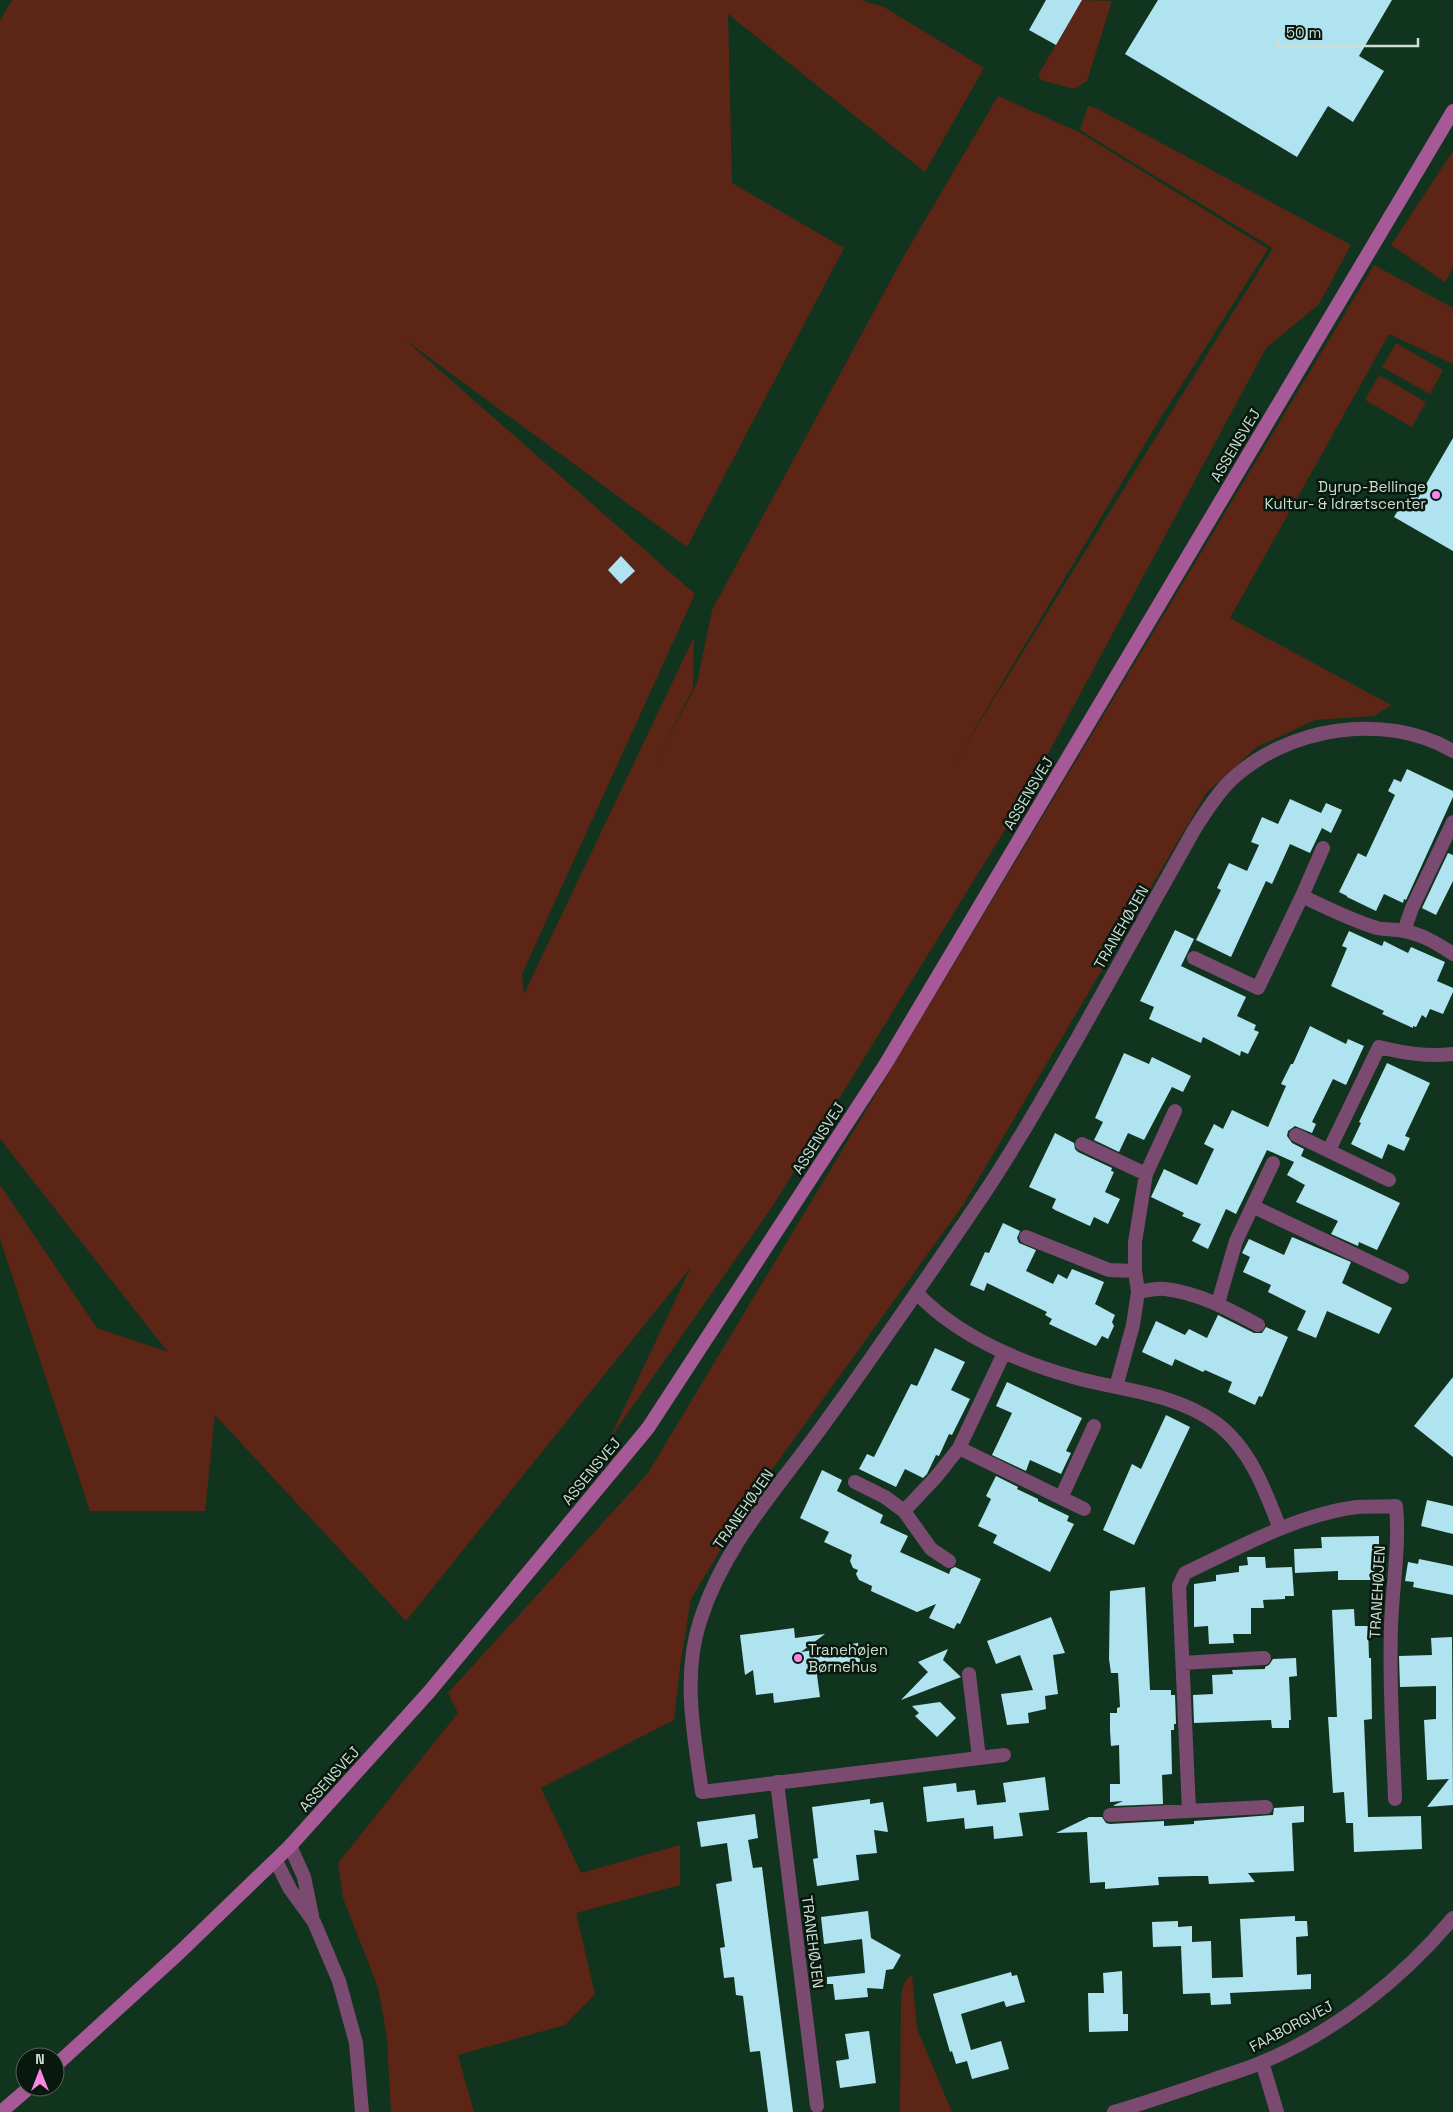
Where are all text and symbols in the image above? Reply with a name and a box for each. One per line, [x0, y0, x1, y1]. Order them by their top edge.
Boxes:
scale bar [1278, 15, 1418, 47]
text: 50 m [1286, 23, 1321, 42]
street label: ASSENSVEJ [1206, 405, 1264, 485]
place label: Dyrup-Bellinge Kultur- & Idrætscenter [1264, 477, 1426, 513]
marker: Dyrup-Bellinge Kultur- & Idrætscenter [1430, 489, 1442, 501]
street label: ASSENSVEJ [999, 753, 1057, 833]
street label: TRANEHØJEN [1089, 882, 1153, 972]
street label: ASSENSVEJ [788, 1098, 848, 1178]
street label: ASSENSVEJ [557, 1433, 625, 1508]
street label: TRANEHØJEN [708, 1465, 778, 1553]
street label: TRANEHØJEN [1365, 1545, 1389, 1639]
place label: Tranehøjen Børnehus [808, 1640, 888, 1676]
marker: Tranehøjen Børnehus [792, 1652, 804, 1664]
street label: ASSENSVEJ [295, 1742, 363, 1816]
street label: TRANEHØJEN [798, 1895, 828, 1989]
street label: FAABORGVEJ [1246, 1996, 1336, 2056]
north arrow [15, 2047, 65, 2097]
text: N [35, 2050, 45, 2068]

